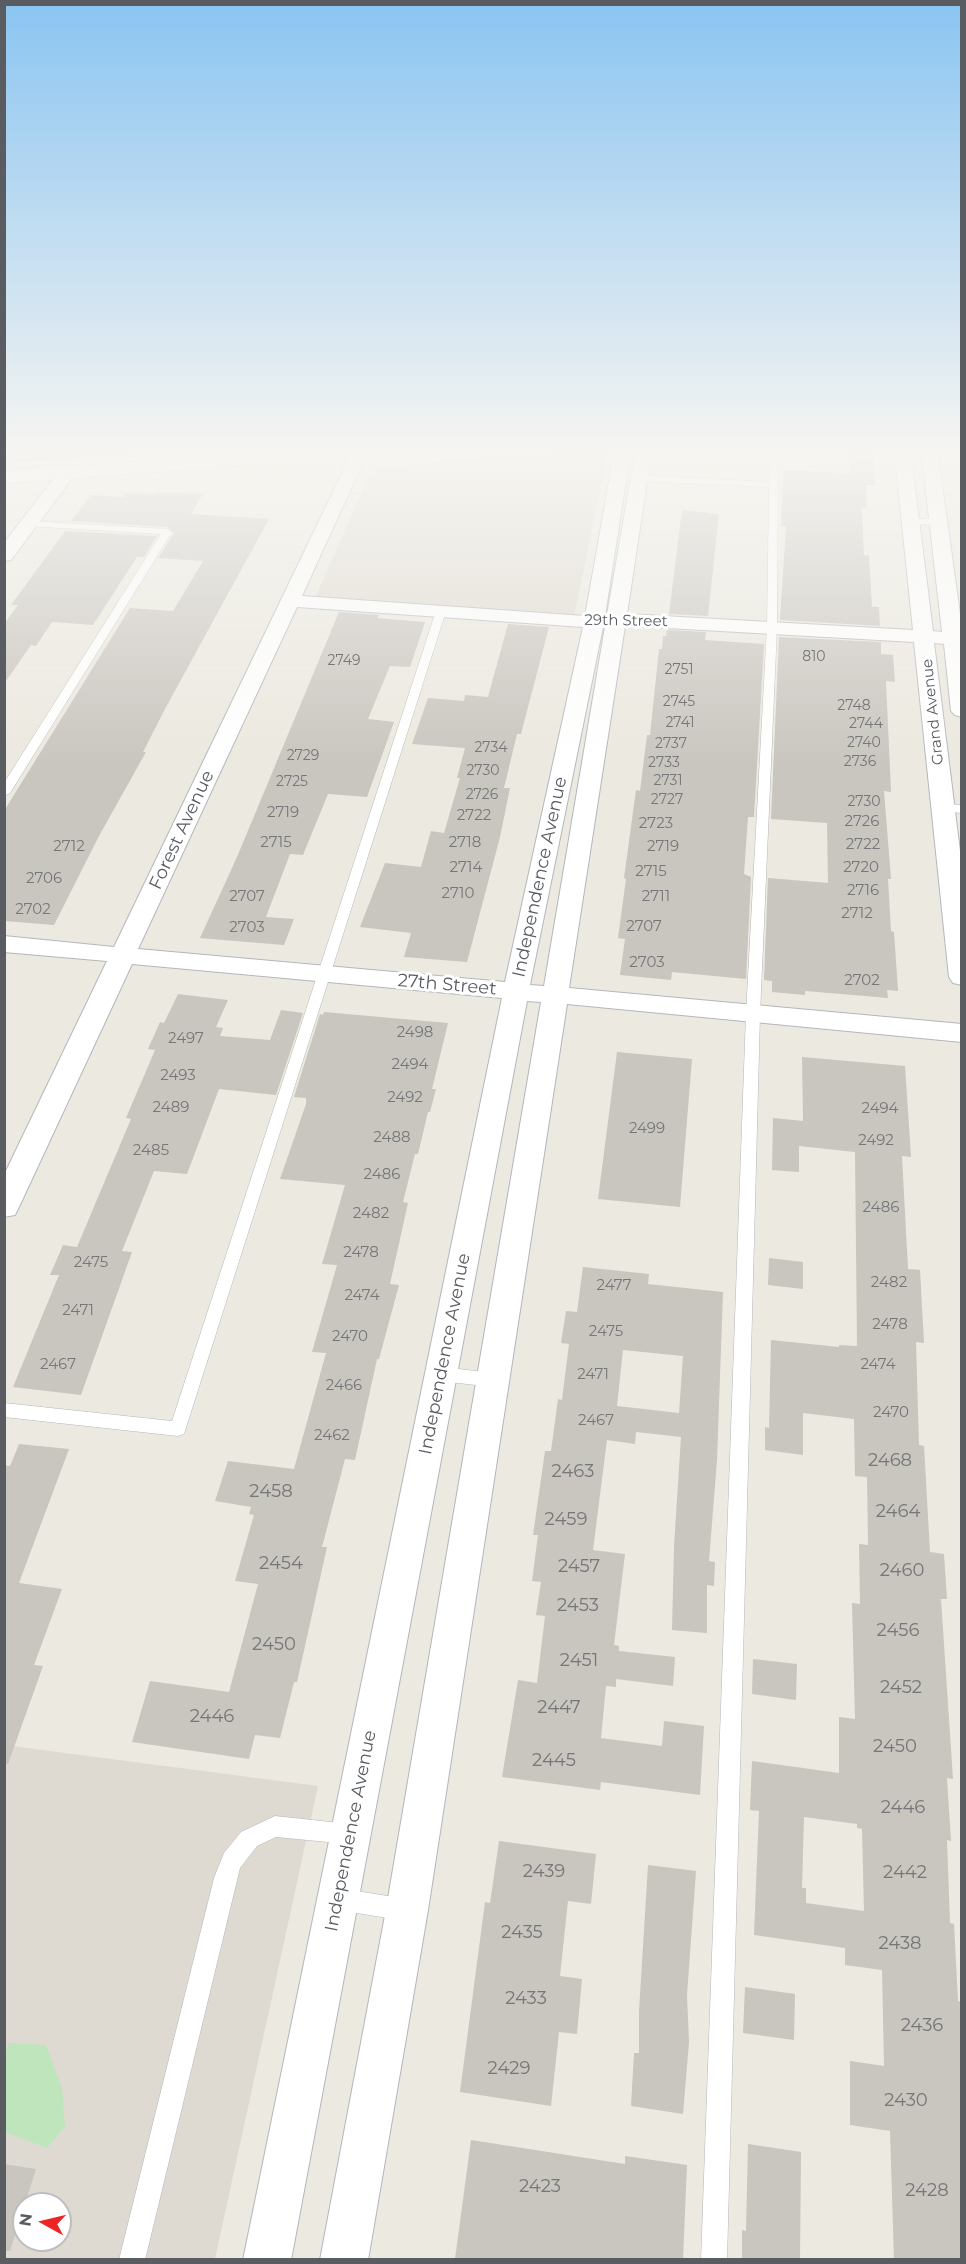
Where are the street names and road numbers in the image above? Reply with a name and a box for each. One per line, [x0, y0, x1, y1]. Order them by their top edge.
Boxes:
street label: 29th Street [584, 611, 668, 631]
street label: Grand Avenue [918, 658, 948, 766]
street label: Forest Avenue [145, 767, 219, 893]
street label: Independence Avenue [508, 775, 572, 979]
street label: 27th Street [397, 970, 497, 1000]
street label: Independence Avenue [415, 1251, 475, 1457]
street label: Independence Avenue [321, 1728, 381, 1934]

